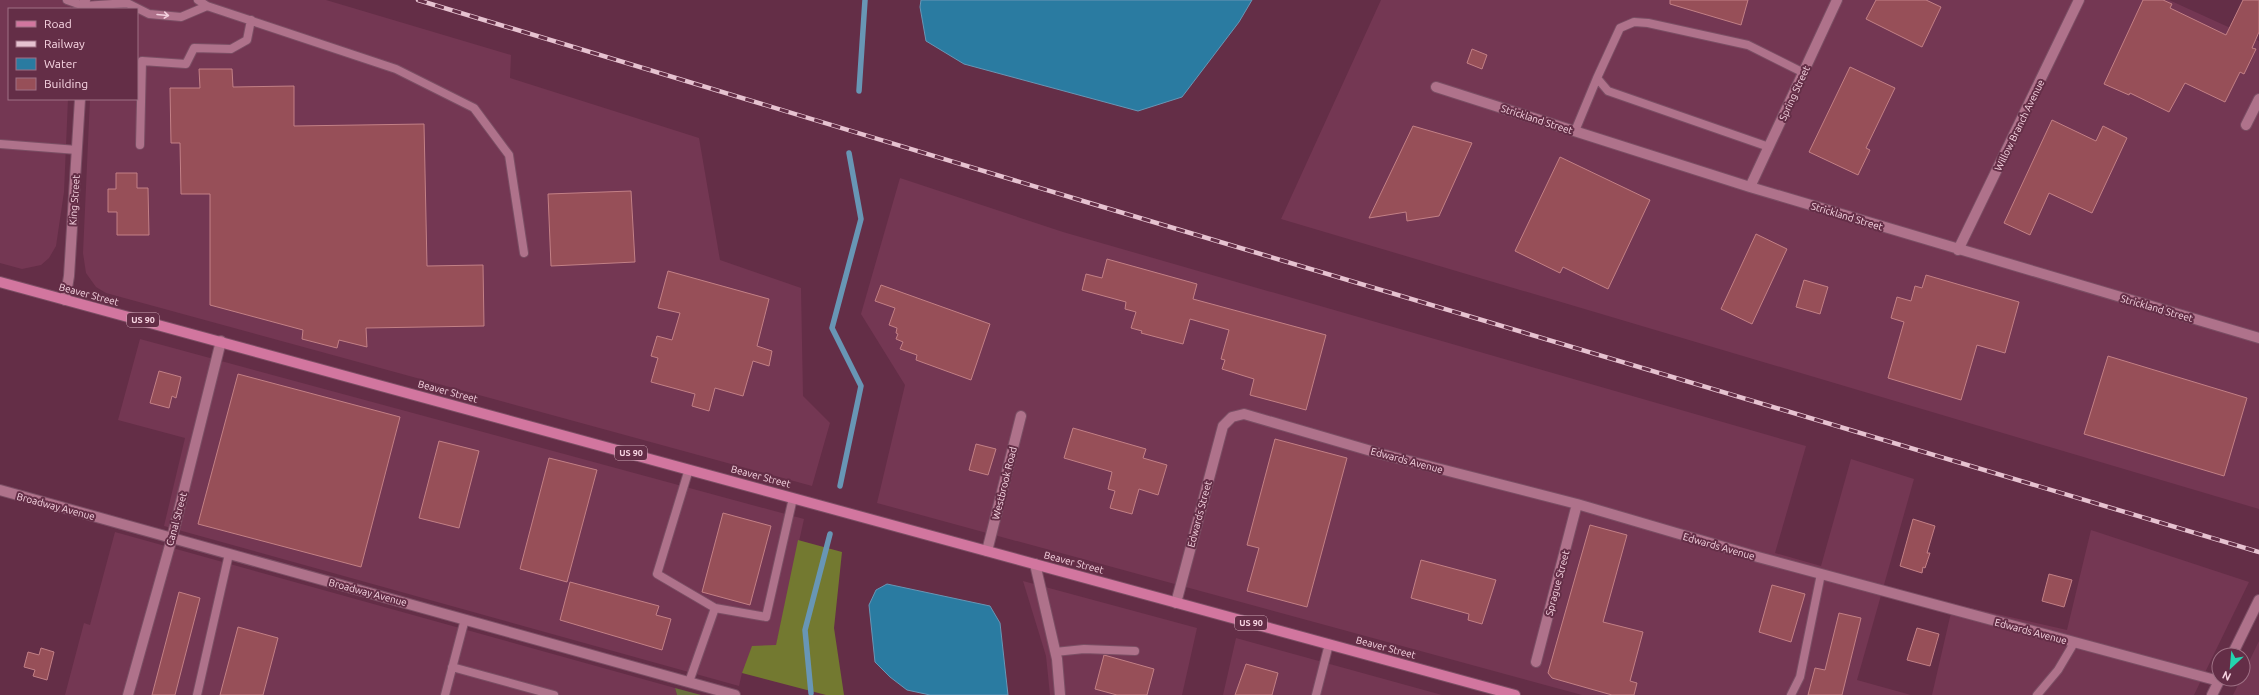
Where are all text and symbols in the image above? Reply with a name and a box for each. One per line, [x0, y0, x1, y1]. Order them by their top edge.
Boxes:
legend [8, 8, 138, 100]
one-way arrow [156, 12, 169, 19]
text: Road [44, 17, 72, 30]
text: Railway [44, 37, 85, 50]
text: Water [44, 57, 77, 70]
street label: Spring Street [1777, 64, 1812, 122]
text: Building [44, 77, 88, 90]
street label: Willow Branch Avenue [1993, 78, 2046, 173]
street label: Strickland Street [1500, 103, 1574, 136]
street label: King Street [67, 174, 82, 226]
street label: Strickland Street [1810, 200, 1884, 233]
street label: Beaver Street [58, 281, 120, 308]
street label: Strickland Street [2119, 293, 2194, 324]
road number: US 90 [127, 313, 159, 327]
street label: Beaver Street [417, 378, 479, 405]
street label: Westbrook Road [990, 445, 1019, 521]
road number: US 90 [615, 446, 647, 460]
street label: Edwards Avenue [1370, 446, 1444, 475]
street label: Beaver Street [730, 463, 792, 490]
street label: Edwards Street [1185, 480, 1214, 549]
street label: Broadway Avenue [15, 491, 96, 522]
street label: Canal Street [164, 491, 189, 547]
street label: Edwards Avenue [1682, 531, 1756, 562]
street label: Beaver Street [1043, 549, 1105, 576]
street label: Sprague Street [1543, 549, 1572, 617]
street label: Broadway Avenue [327, 577, 408, 608]
road number: US 90 [1235, 616, 1267, 630]
street label: Edwards Avenue [1994, 617, 2068, 646]
street label: Beaver Street [1355, 634, 1417, 661]
north arrow [2211, 647, 2251, 687]
text: N [2220, 669, 2233, 683]

